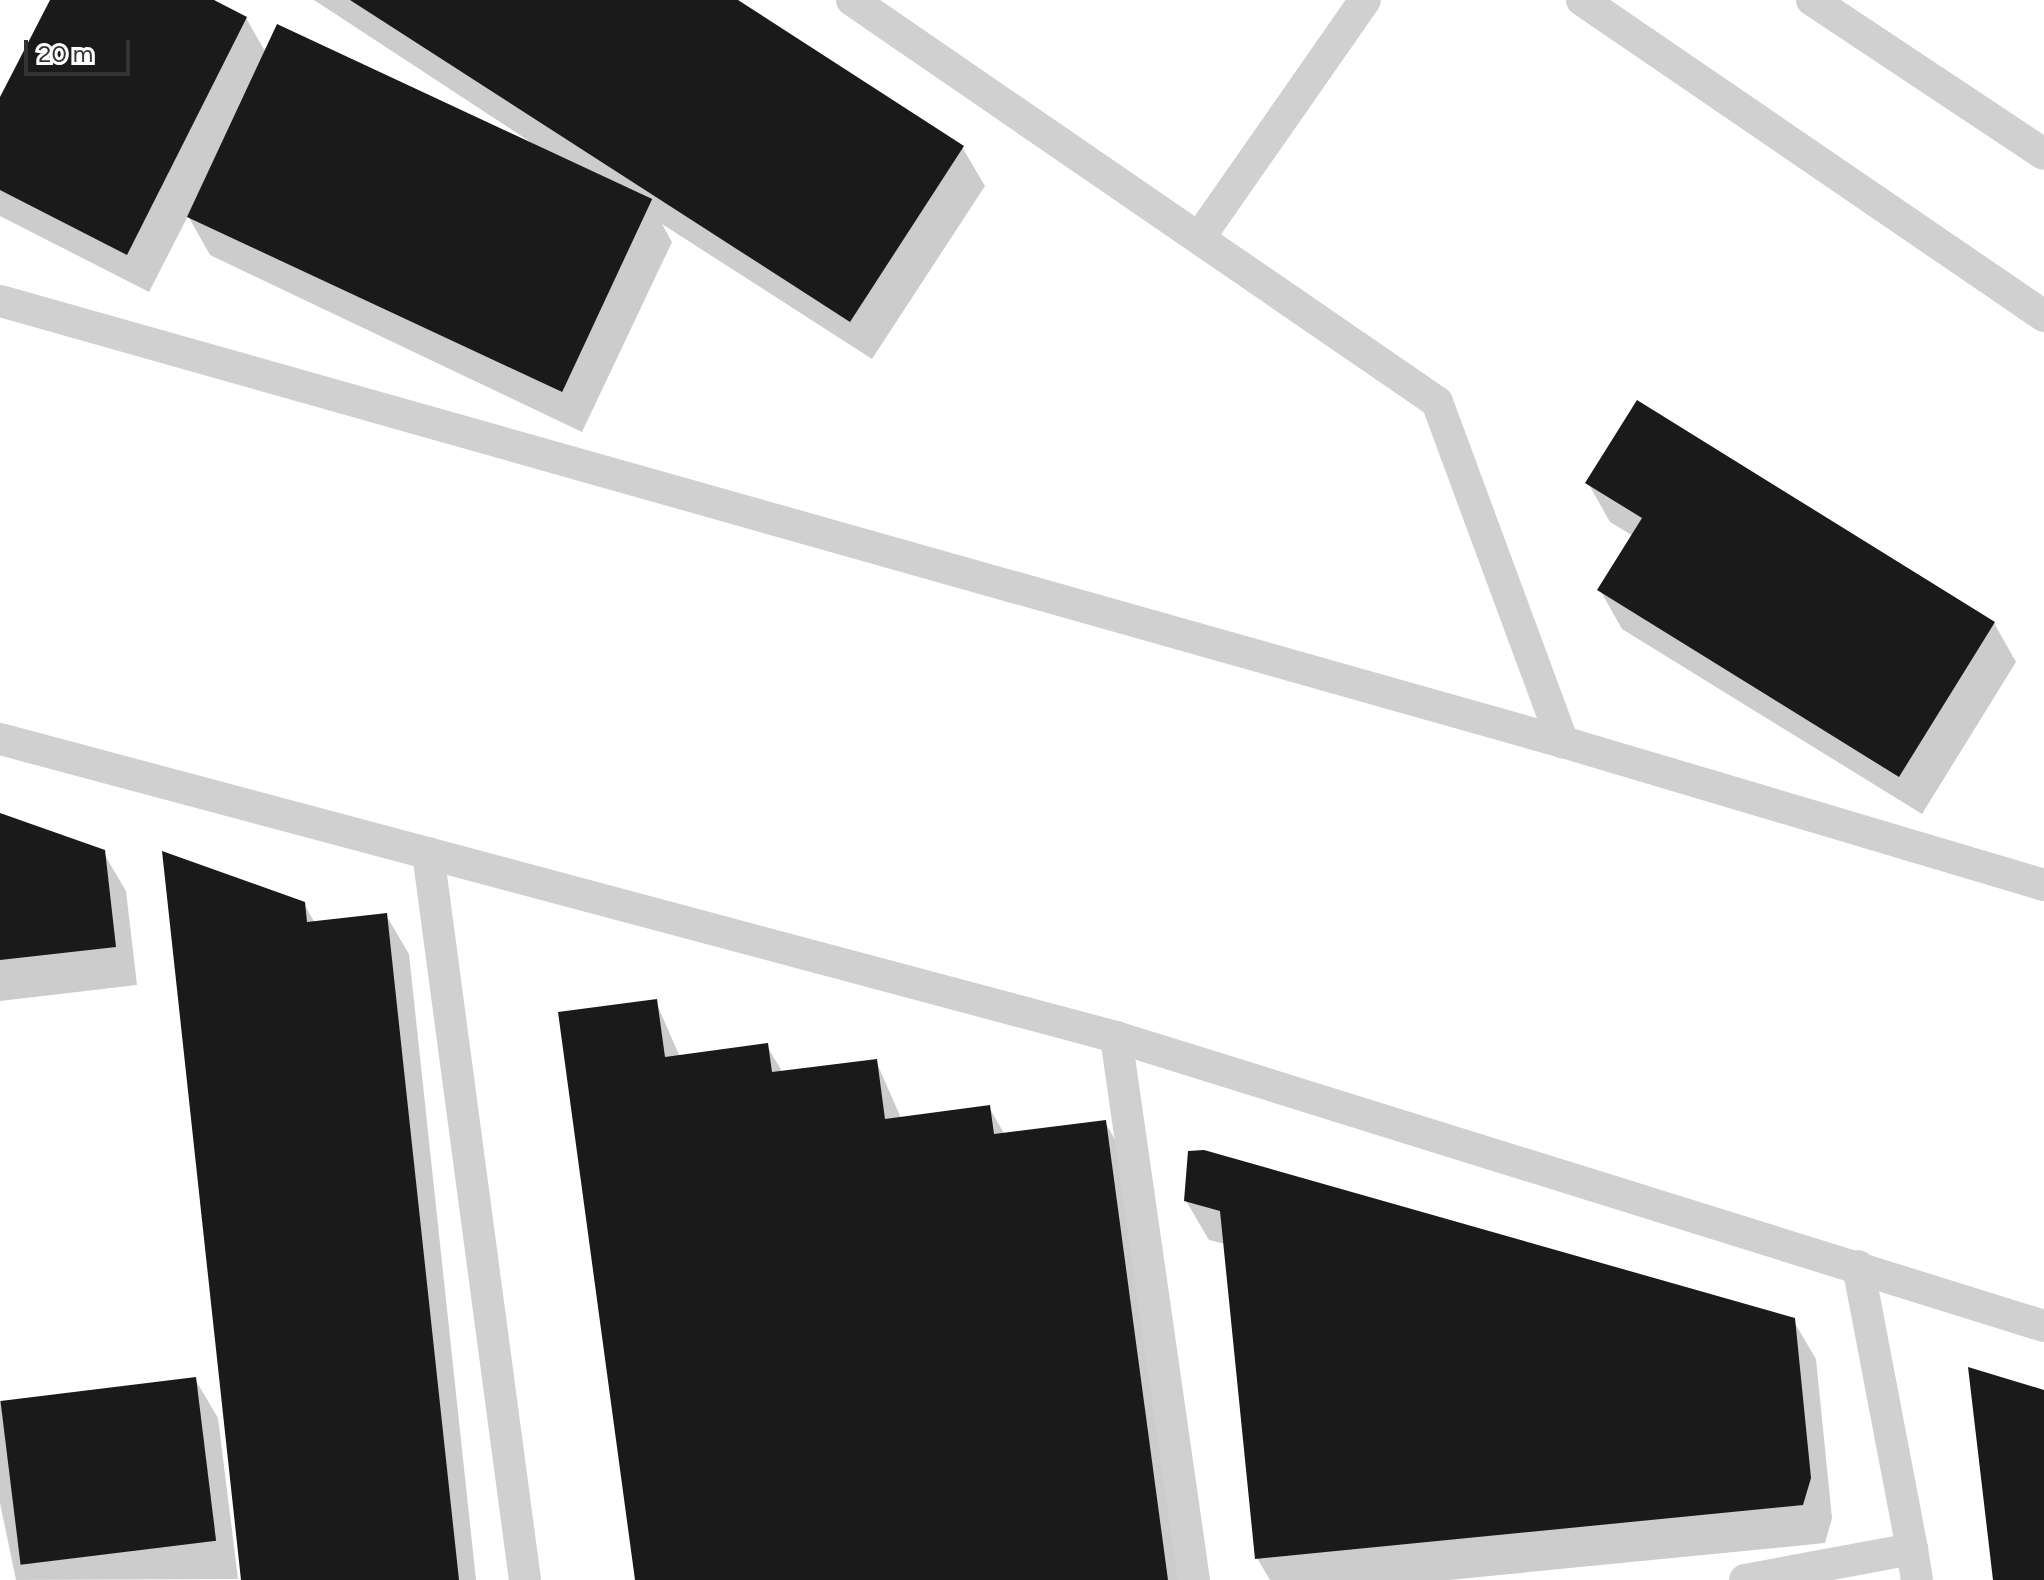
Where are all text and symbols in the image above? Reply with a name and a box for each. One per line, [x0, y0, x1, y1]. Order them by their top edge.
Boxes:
scale bar [28, 24, 134, 74]
text: 20 m [38, 39, 93, 68]

